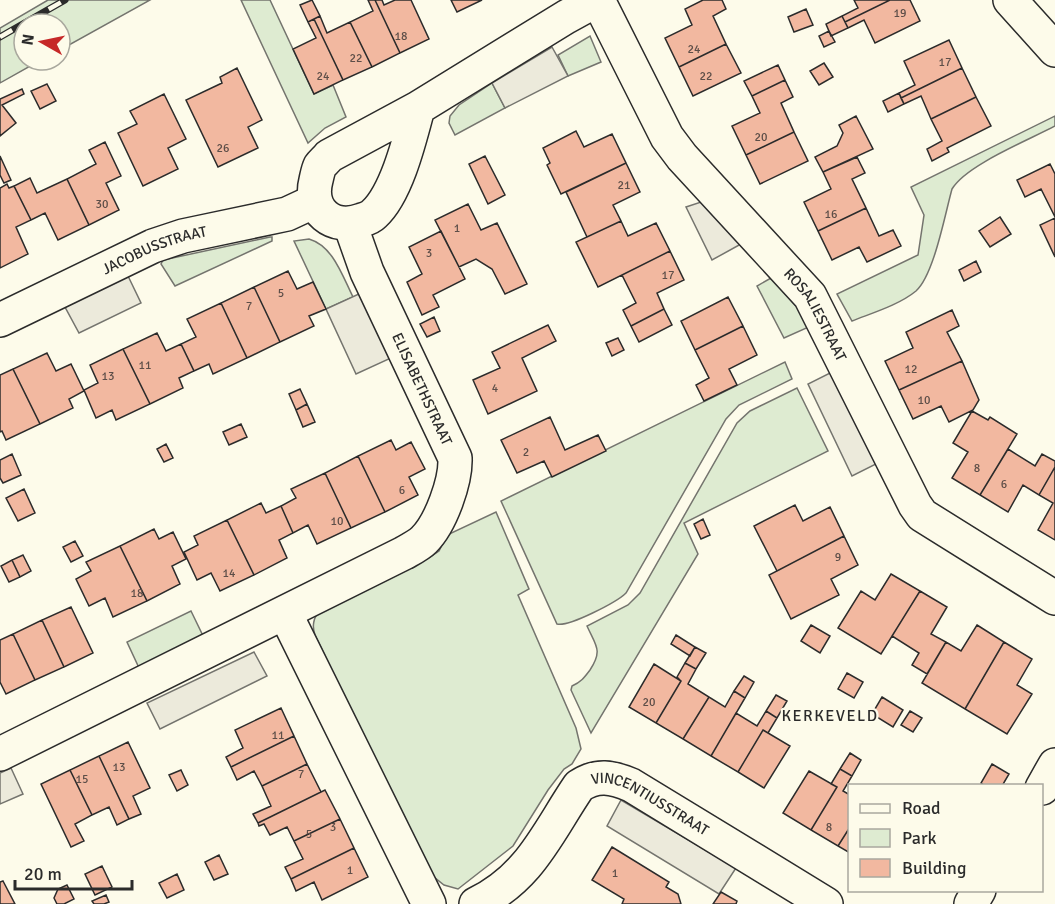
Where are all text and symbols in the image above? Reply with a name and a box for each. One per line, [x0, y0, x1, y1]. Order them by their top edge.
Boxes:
house number: 19 [894, 6, 906, 21]
north arrow [12, 12, 72, 72]
house number: 18 [395, 29, 407, 44]
text: N [17, 33, 39, 47]
house number: 24 [688, 42, 701, 57]
house number: 22 [350, 51, 362, 66]
house number: 17 [939, 55, 951, 70]
house number: 24 [317, 69, 330, 84]
house number: 22 [700, 69, 712, 84]
house number: 20 [755, 130, 767, 145]
house number: 26 [217, 141, 229, 156]
house number: 21 [618, 178, 630, 193]
house number: 30 [96, 197, 108, 212]
house number: 16 [825, 207, 837, 222]
house number: 1 [454, 221, 460, 236]
street label: JACOBUSSTRAAT [99, 222, 209, 278]
house number: 3 [426, 246, 432, 261]
street label: ROSALIESTRAAT [780, 265, 850, 365]
house number: 17 [662, 268, 674, 283]
house number: 5 [278, 286, 284, 301]
house number: 7 [246, 299, 252, 314]
street label: ELISABETHSTRAAT [388, 330, 456, 449]
house number: 11 [139, 358, 151, 373]
house number: 12 [905, 362, 917, 377]
house number: 13 [102, 369, 114, 384]
house number: 4 [492, 381, 499, 396]
house number: 10 [918, 393, 930, 408]
house number: 2 [523, 445, 529, 460]
house number: 8 [974, 461, 980, 476]
house number: 6 [1001, 477, 1007, 492]
house number: 6 [399, 483, 405, 498]
house number: 10 [331, 514, 343, 529]
house number: 9 [835, 550, 841, 565]
house number: 14 [223, 566, 236, 581]
house number: 18 [131, 586, 143, 601]
house number: 20 [643, 695, 655, 710]
district label: KERKEVELD [781, 706, 879, 726]
house number: 11 [272, 728, 284, 743]
house number: 13 [113, 760, 125, 775]
house number: 7 [298, 767, 304, 782]
street label: VINCENTIUSSTRAAT [589, 769, 713, 840]
house number: 15 [76, 772, 88, 787]
legend [848, 784, 1043, 892]
text: Road [902, 797, 941, 819]
house number: 3 [330, 820, 336, 835]
house number: 8 [826, 820, 832, 835]
house number: 5 [306, 827, 312, 842]
text: Park [902, 827, 937, 849]
scale bar [15, 853, 132, 891]
text: Building [902, 857, 966, 879]
text: 20 m [24, 863, 62, 885]
house number: 1 [347, 863, 353, 878]
house number: 1 [612, 866, 618, 881]

